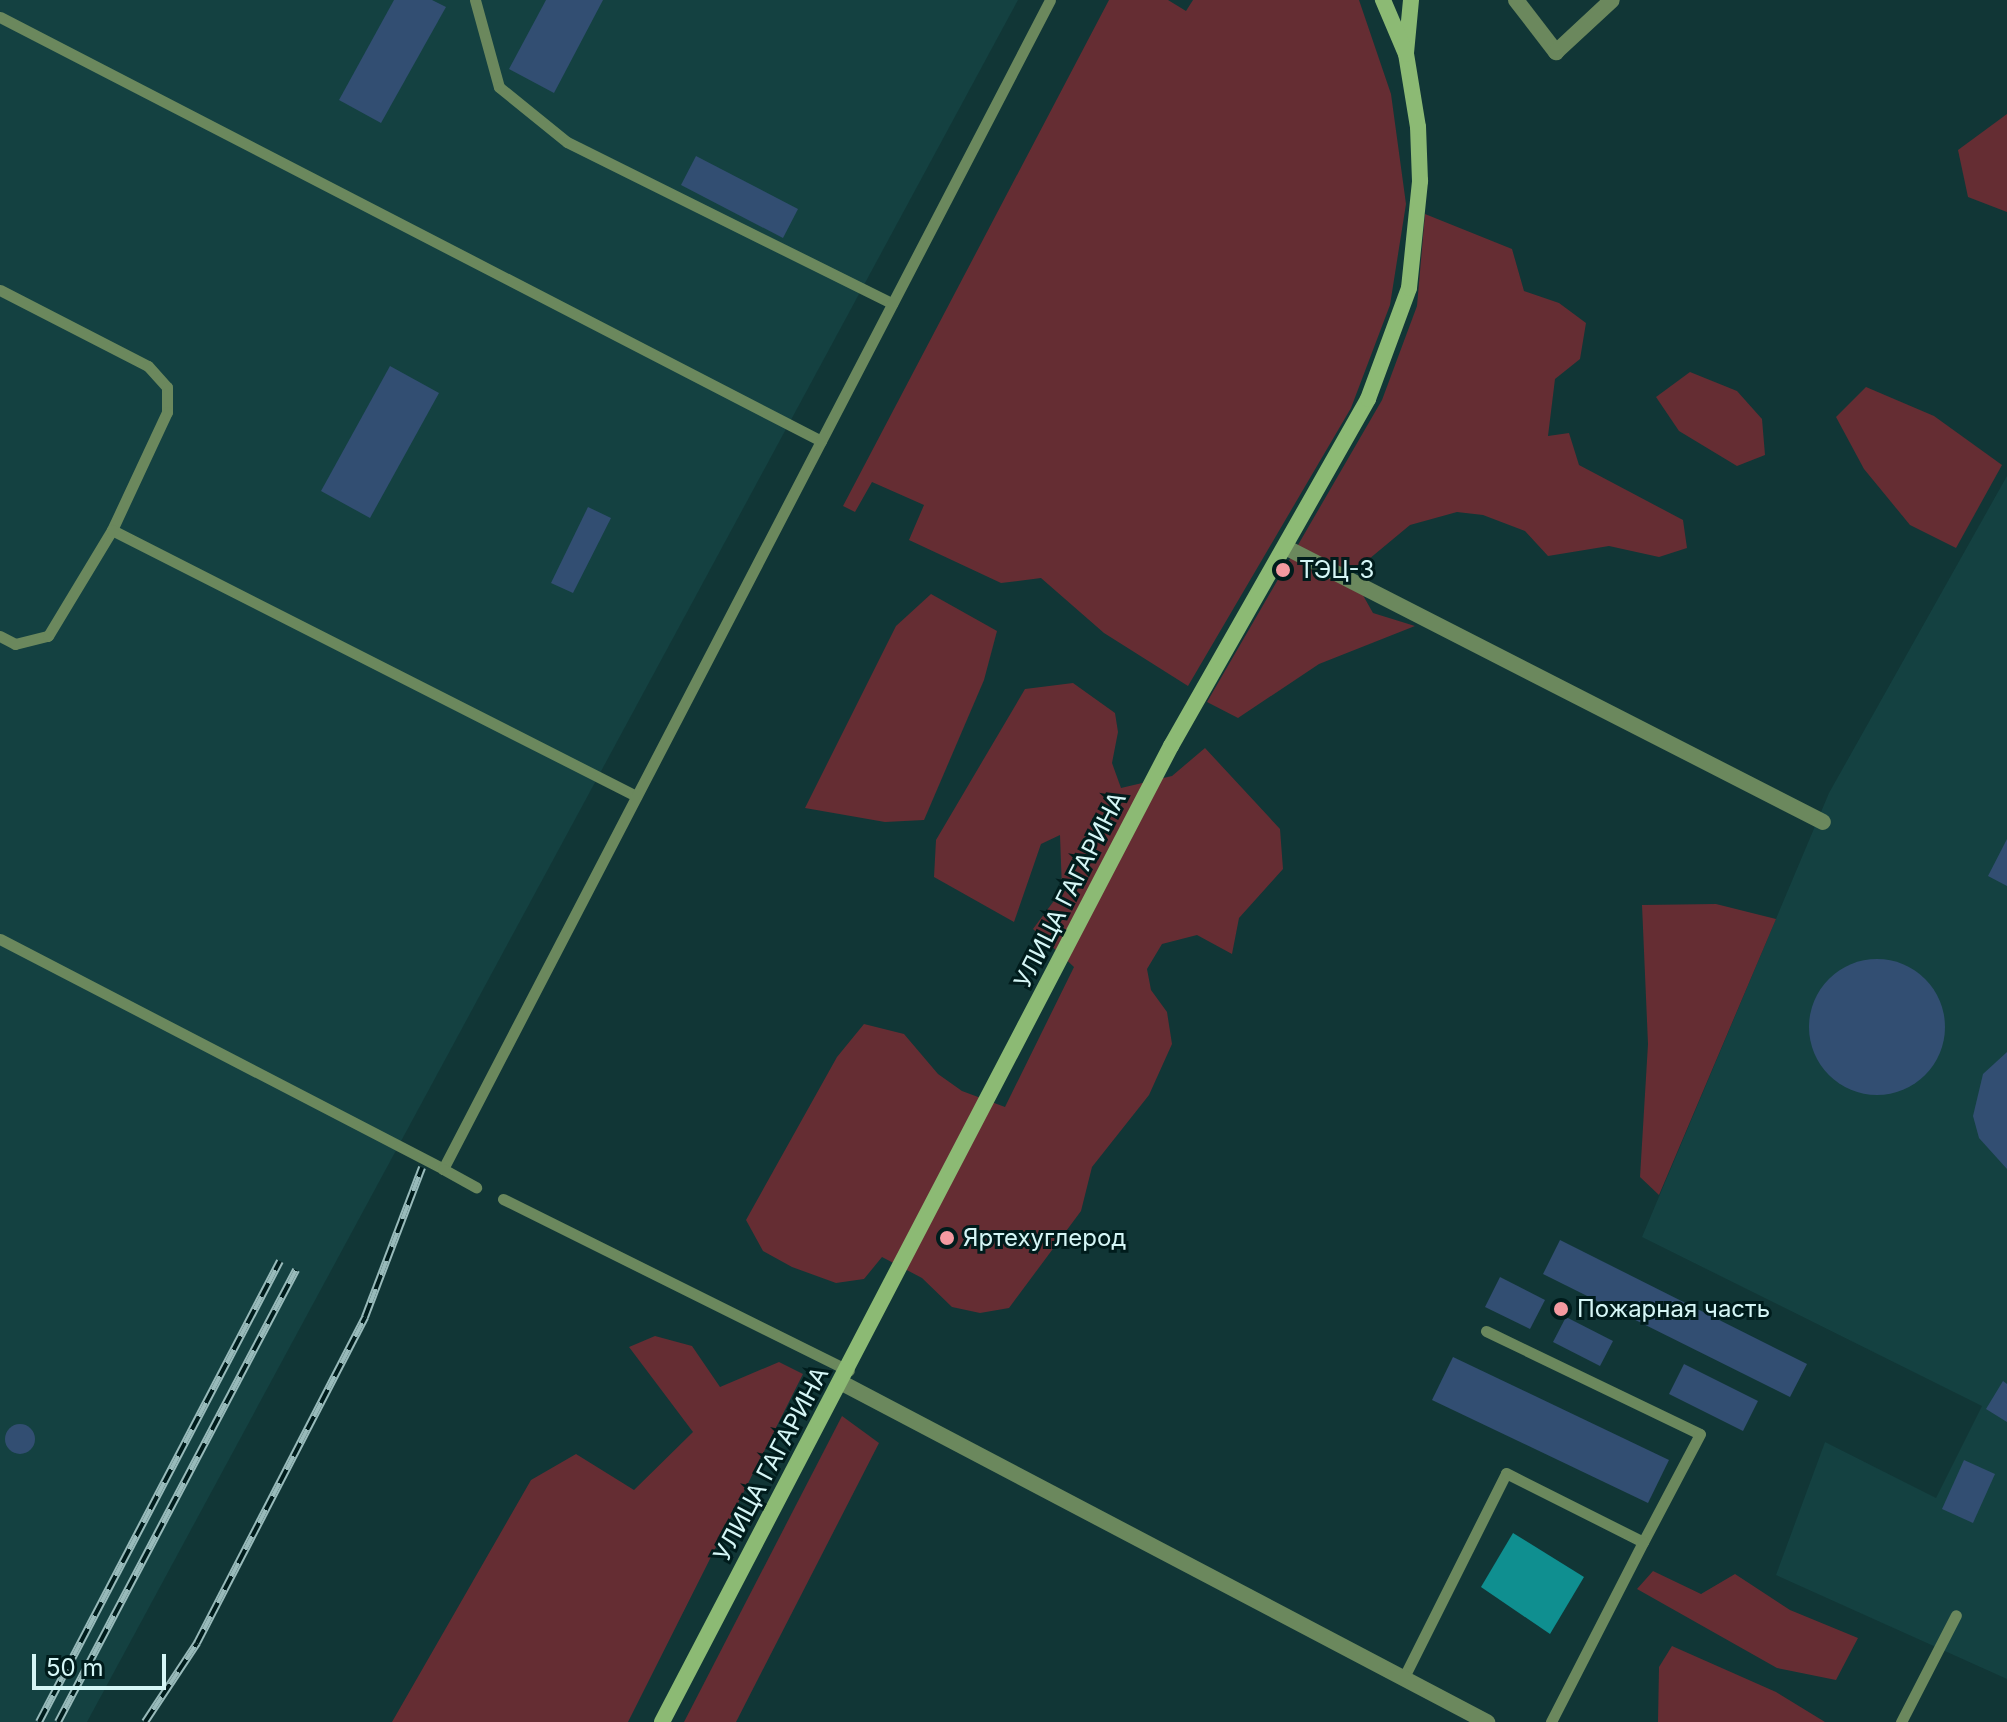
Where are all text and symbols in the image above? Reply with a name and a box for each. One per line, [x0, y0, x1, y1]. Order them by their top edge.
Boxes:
place label: ТЭЦ-3 [1299, 556, 1374, 584]
marker: ТЭЦ-3 [1274, 561, 1292, 579]
street label: УЛИЦА ГАГАРИНА [1008, 787, 1132, 993]
place label: Яртехуглерод [963, 1224, 1126, 1252]
marker: Яртехуглерод [938, 1229, 956, 1247]
place label: Пожарная часть [1577, 1295, 1770, 1323]
marker: Пожарная часть [1552, 1300, 1570, 1318]
street label: УЛИЦА ГАГАРИНА [708, 1362, 834, 1566]
scale bar [36, 1638, 170, 1688]
text: 50 m [46, 1653, 104, 1682]

